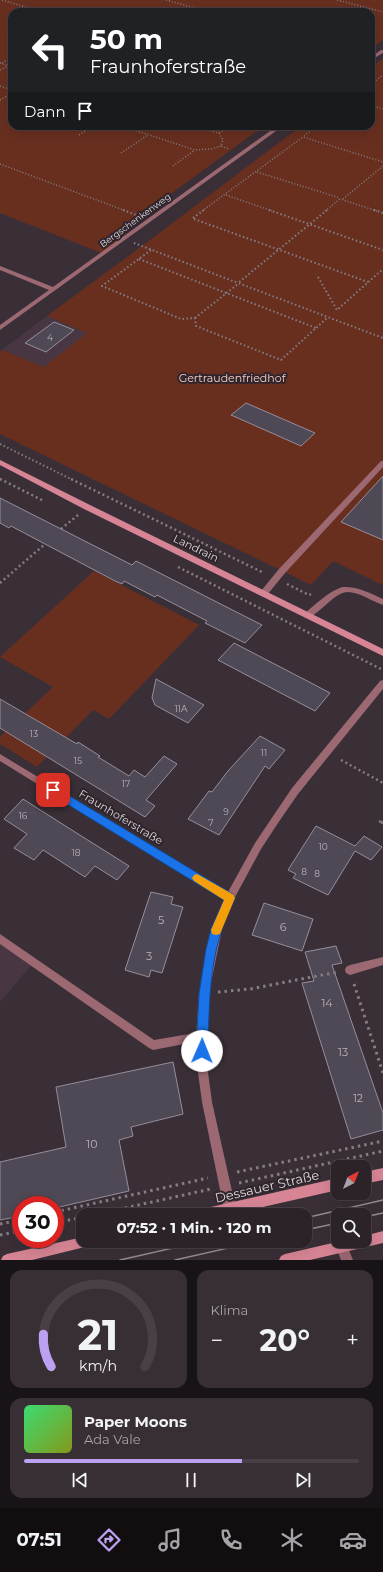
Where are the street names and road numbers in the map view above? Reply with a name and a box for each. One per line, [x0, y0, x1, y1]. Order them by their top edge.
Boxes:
street label: Bergschenkenweg [97, 191, 173, 249]
street label: Landrain [171, 531, 221, 565]
street label: Fraunhoferstraße [76, 786, 166, 848]
street label: Dessauer Straße [213, 1166, 321, 1206]

